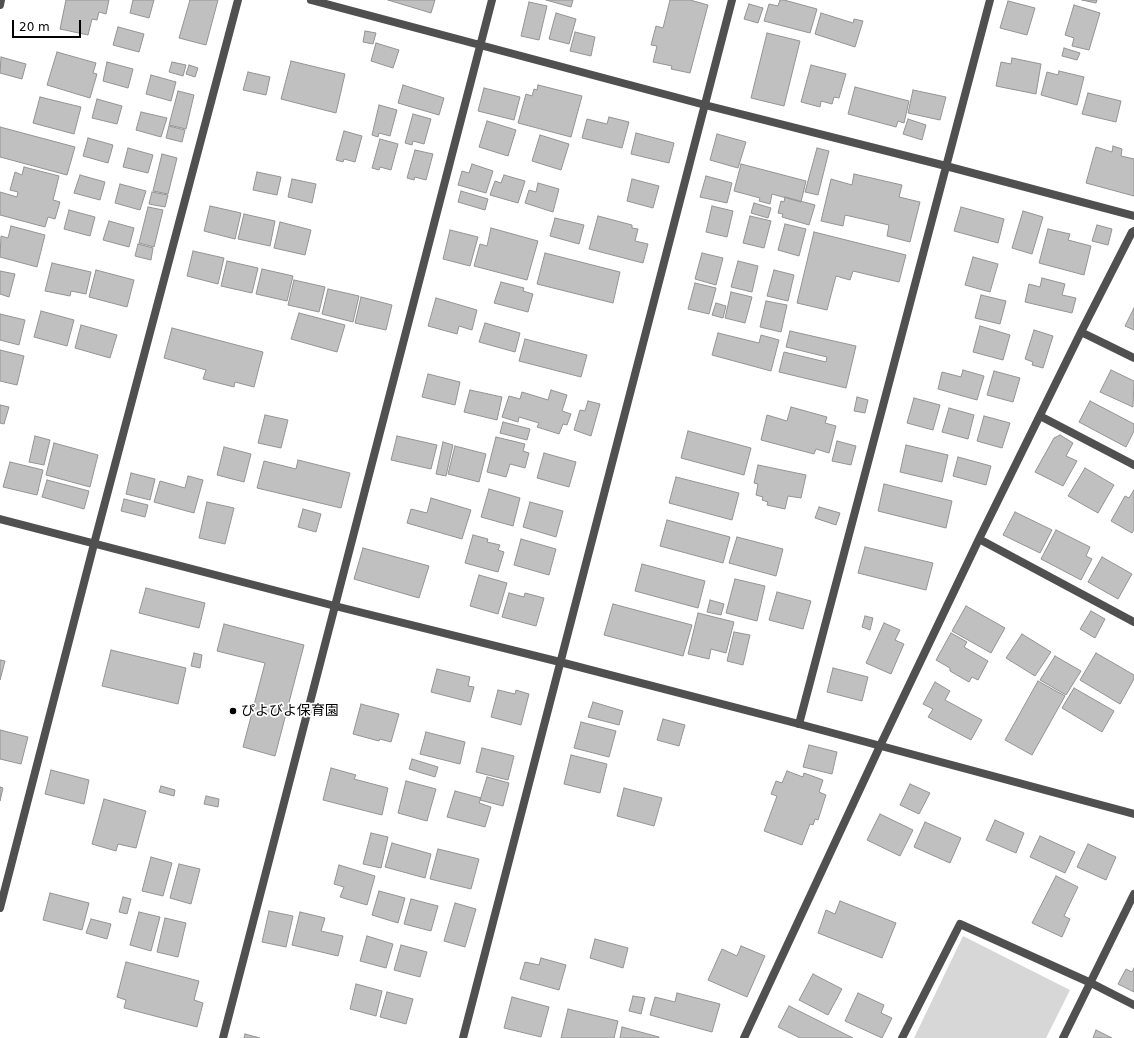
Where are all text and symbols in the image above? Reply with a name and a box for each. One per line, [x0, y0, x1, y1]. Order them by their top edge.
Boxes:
scale bar [14, 12, 83, 38]
text: 20 m [19, 20, 50, 34]
place label: ぴよびよ保育園 [241, 703, 339, 719]
marker: ぴよびよ保育園 [228, 706, 238, 716]

